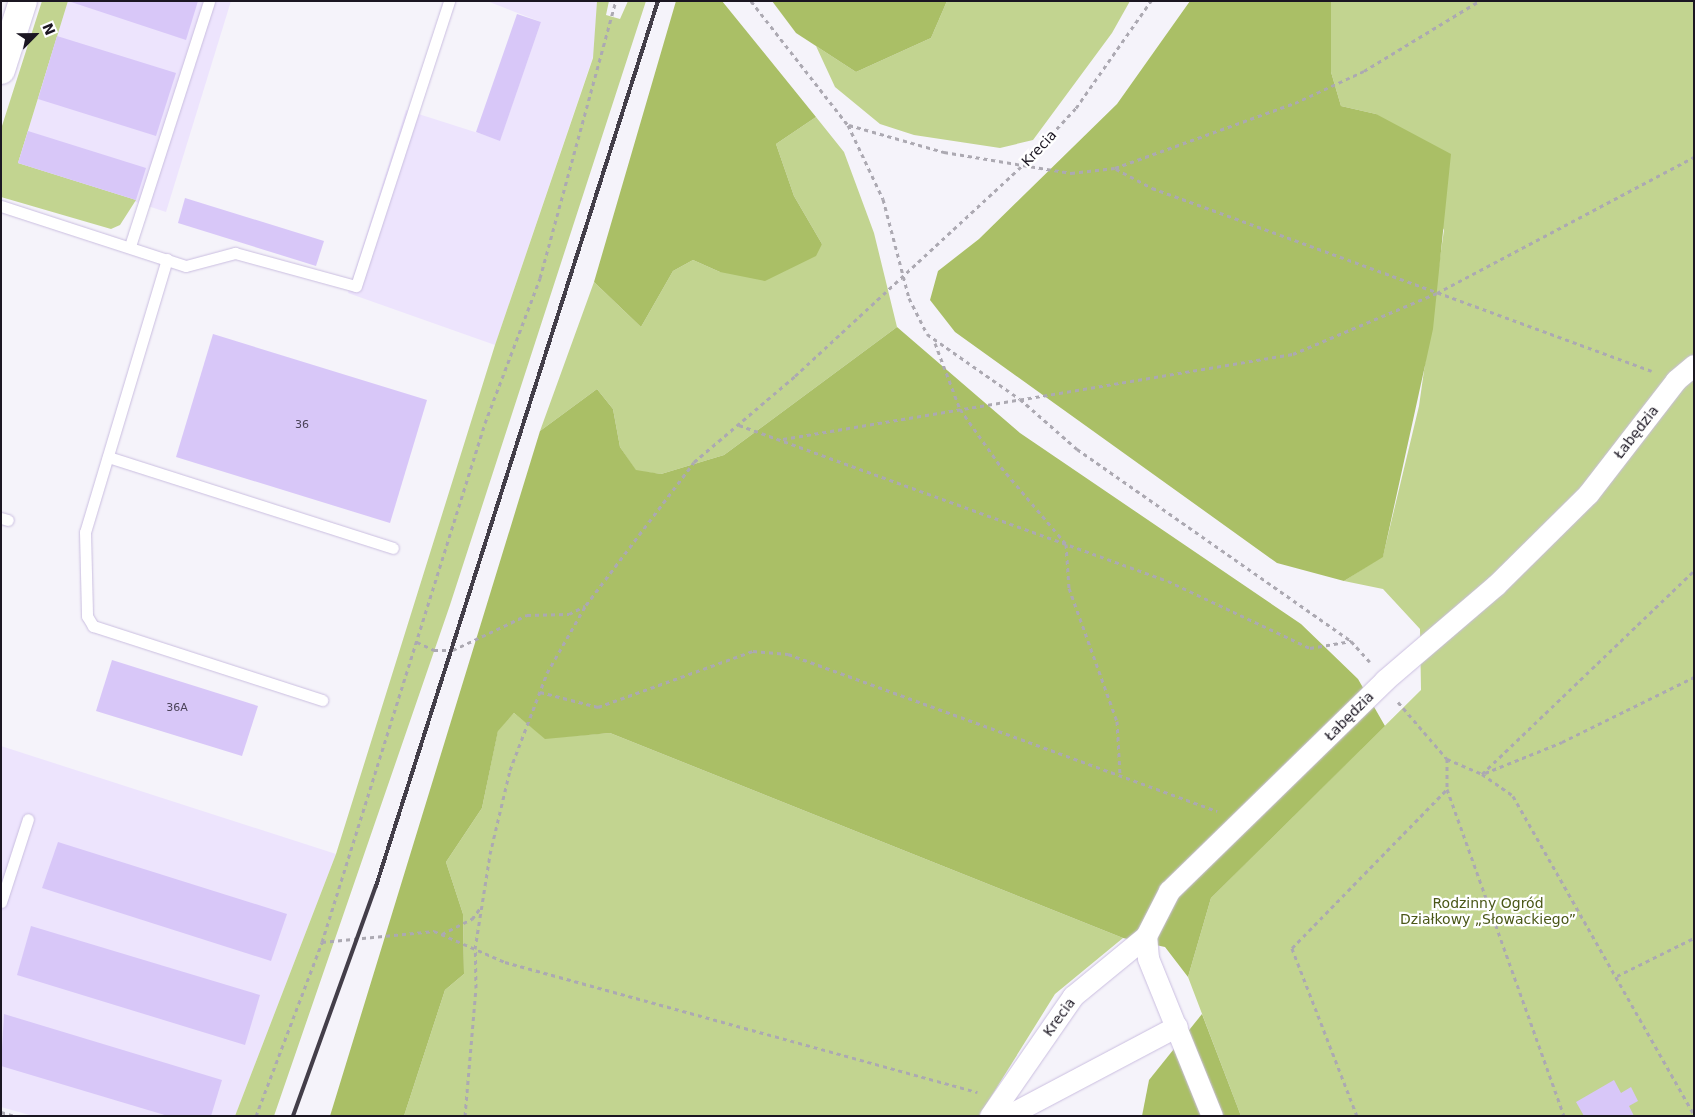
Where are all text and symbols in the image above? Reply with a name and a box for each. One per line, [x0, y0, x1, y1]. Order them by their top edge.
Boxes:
north arrow [10, 10, 60, 60]
text: N [39, 21, 58, 38]
street label: Krecia [1018, 126, 1060, 170]
street label: Łabędzia [1610, 402, 1662, 462]
house number: 36 [295, 418, 309, 432]
street label: Łabędzia [1321, 688, 1377, 744]
house number: 36A [166, 701, 188, 715]
park label: Rodzinny Ogród Działkowy „Słowackiego” [1400, 895, 1576, 928]
street label: Krecia [1039, 995, 1079, 1039]

